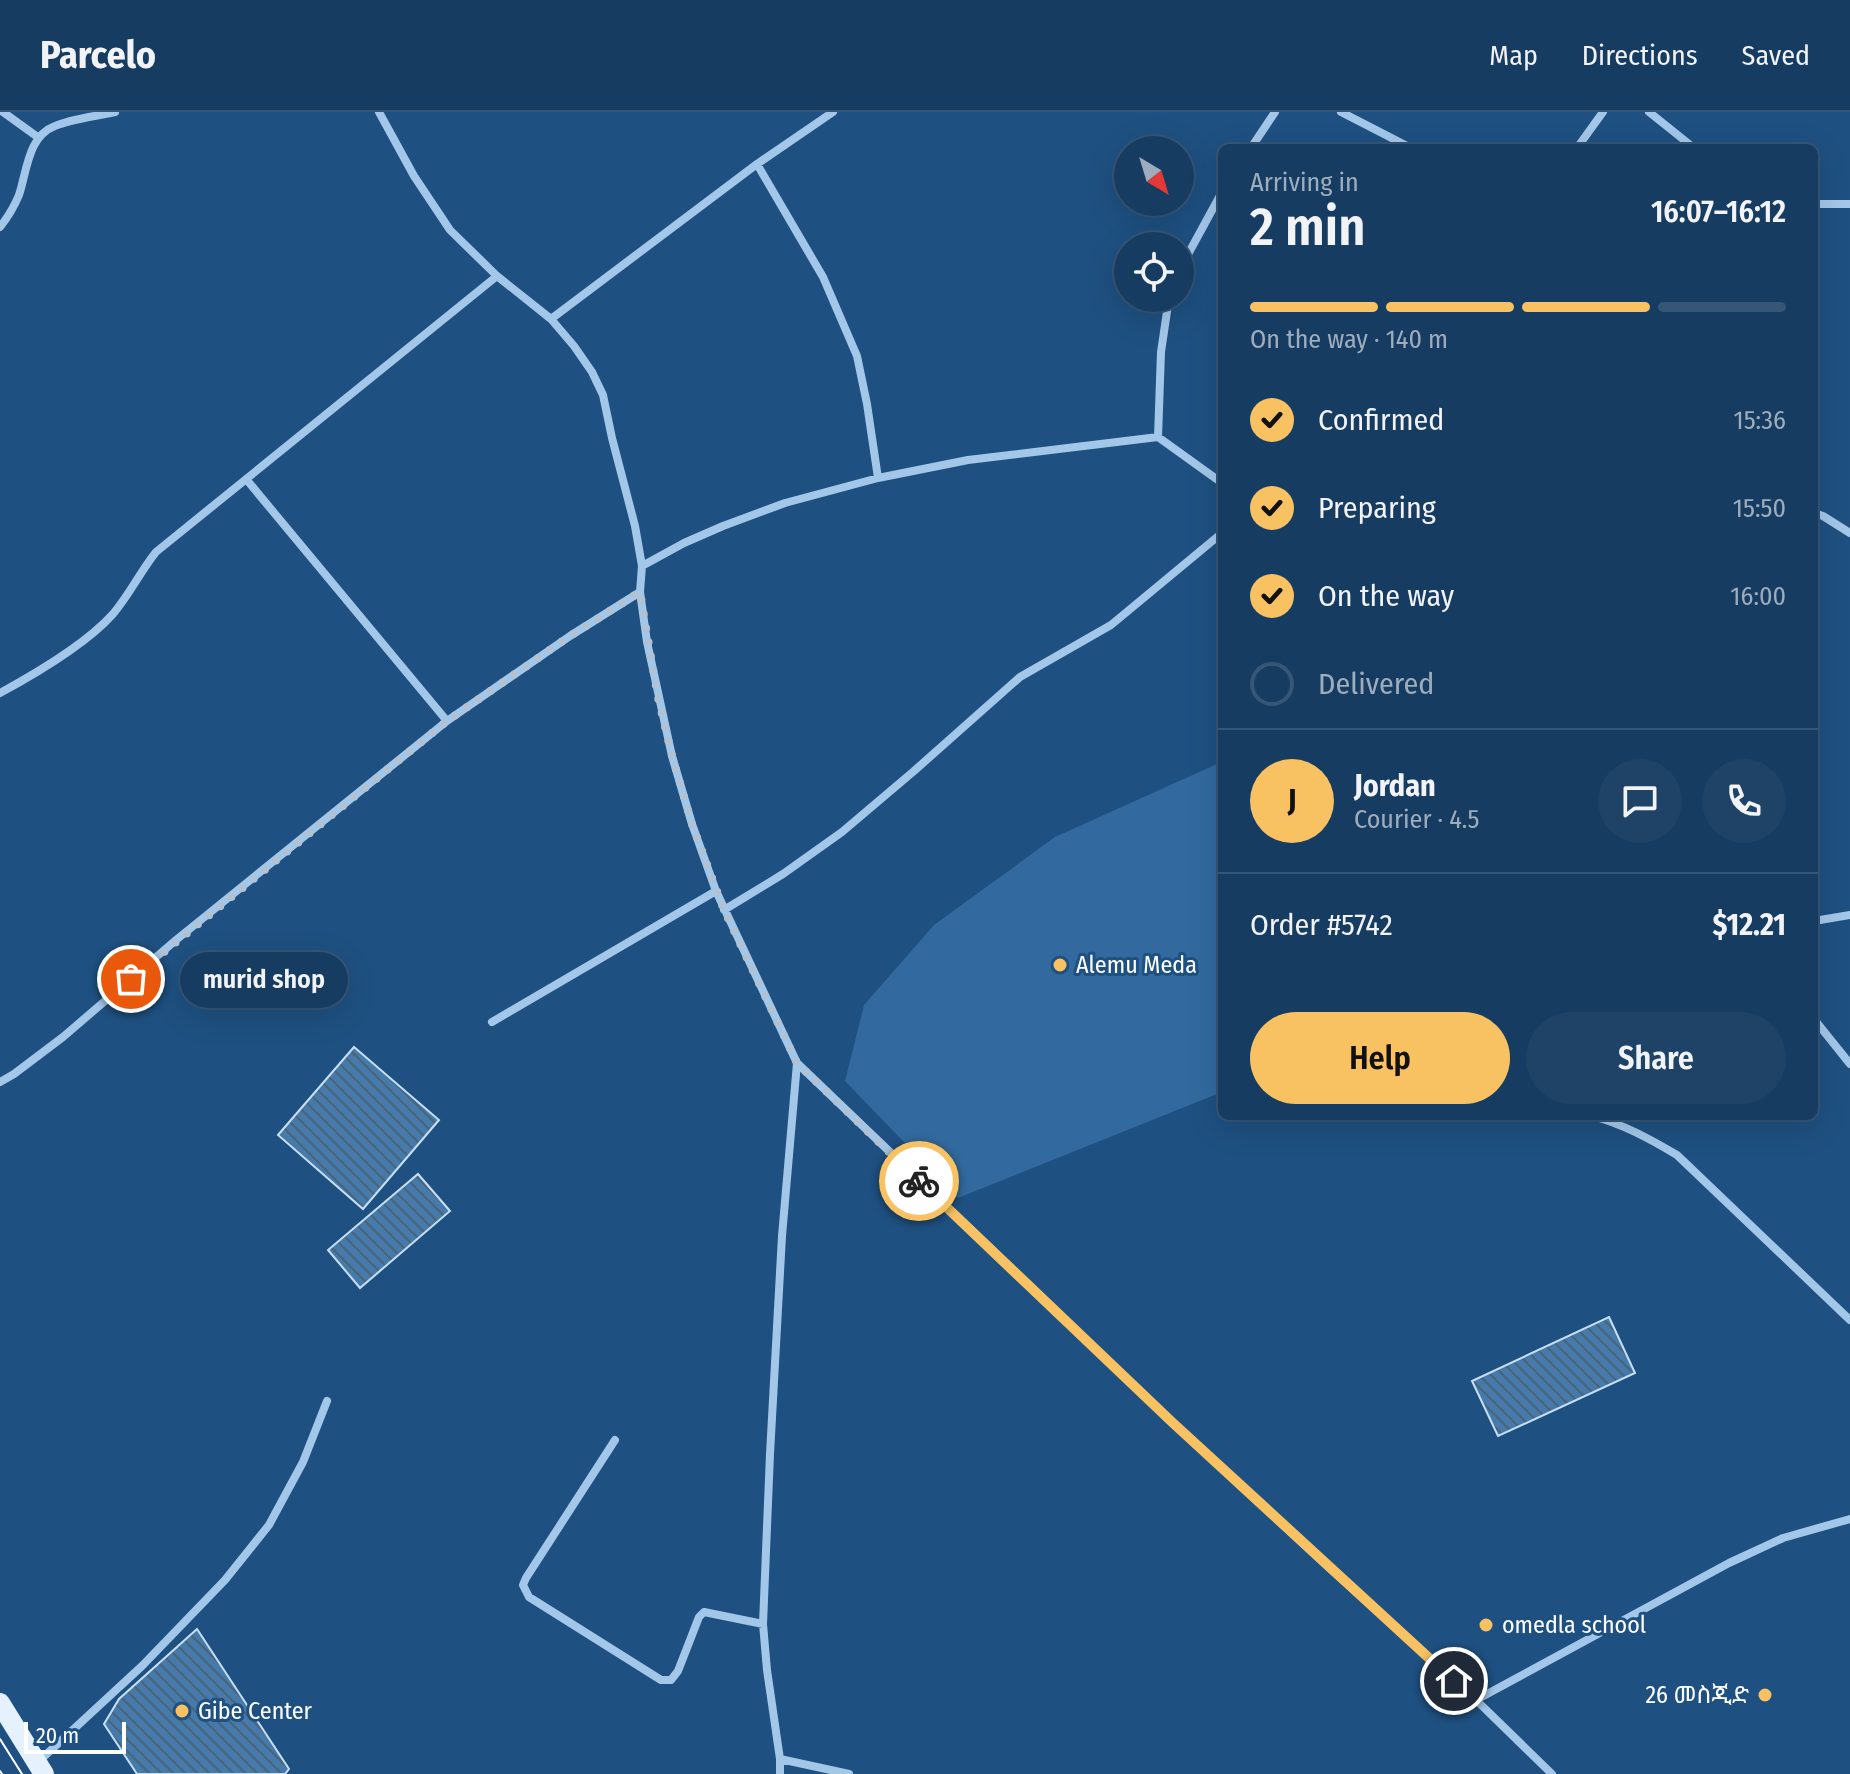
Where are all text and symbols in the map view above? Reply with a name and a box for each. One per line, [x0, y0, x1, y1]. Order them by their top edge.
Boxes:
text: Parcelo [40, 32, 156, 78]
text: Map [1489, 39, 1538, 72]
text: Directions [1582, 39, 1698, 72]
text: Saved [1742, 39, 1810, 72]
north arrow [1114, 136, 1194, 216]
map controls [1114, 136, 1194, 312]
text: Arriving in [1250, 167, 1359, 198]
text: 16:07–16:12 [1651, 194, 1786, 230]
text: 2 min [1250, 196, 1366, 259]
button: locate [1114, 232, 1194, 312]
text: On the way · 140 m [1250, 324, 1448, 355]
icon: check [1250, 398, 1294, 442]
text: Confirmed [1318, 402, 1444, 438]
text: 15:36 [1734, 405, 1786, 436]
icon: check [1250, 486, 1294, 530]
text: Preparing [1318, 490, 1436, 526]
text: 15:50 [1733, 493, 1786, 524]
icon: check [1250, 574, 1294, 618]
text: On the way [1318, 578, 1454, 614]
text: 16:00 [1730, 581, 1786, 612]
text: Delivered [1318, 666, 1434, 702]
button: chat [1598, 759, 1682, 843]
button: phone [1702, 759, 1786, 843]
text: Jordan [1354, 768, 1436, 804]
text: J [1288, 783, 1296, 819]
text: Courier · 4.5 [1354, 804, 1480, 835]
text: Order #5742 [1250, 907, 1393, 943]
text: $12.21 [1713, 907, 1786, 943]
pin [97, 945, 165, 1013]
callout: murid shop [179, 951, 347, 1007]
place label: Alemu Meda [1076, 951, 1197, 979]
marker: Alemu Meda [1051, 956, 1069, 974]
icon: bag [109, 957, 153, 1001]
text: murid shop [203, 964, 325, 995]
button: Help [1250, 1012, 1510, 1104]
button: Share [1526, 1012, 1786, 1104]
courier [879, 1141, 959, 1221]
icon: bike [897, 1159, 941, 1203]
place label: omedla school [1502, 1611, 1646, 1639]
marker: omedla school [1477, 1616, 1495, 1634]
pin [1420, 1647, 1488, 1715]
icon: home [1432, 1659, 1476, 1703]
place label: 26 መስጂድ [1645, 1681, 1749, 1709]
marker: 26 መስጂድ [1756, 1686, 1774, 1704]
place label: Gibe Center [198, 1697, 313, 1725]
marker: Gibe Center [173, 1702, 191, 1720]
scale bar [24, 1718, 126, 1754]
text: 20 m [36, 1722, 79, 1749]

